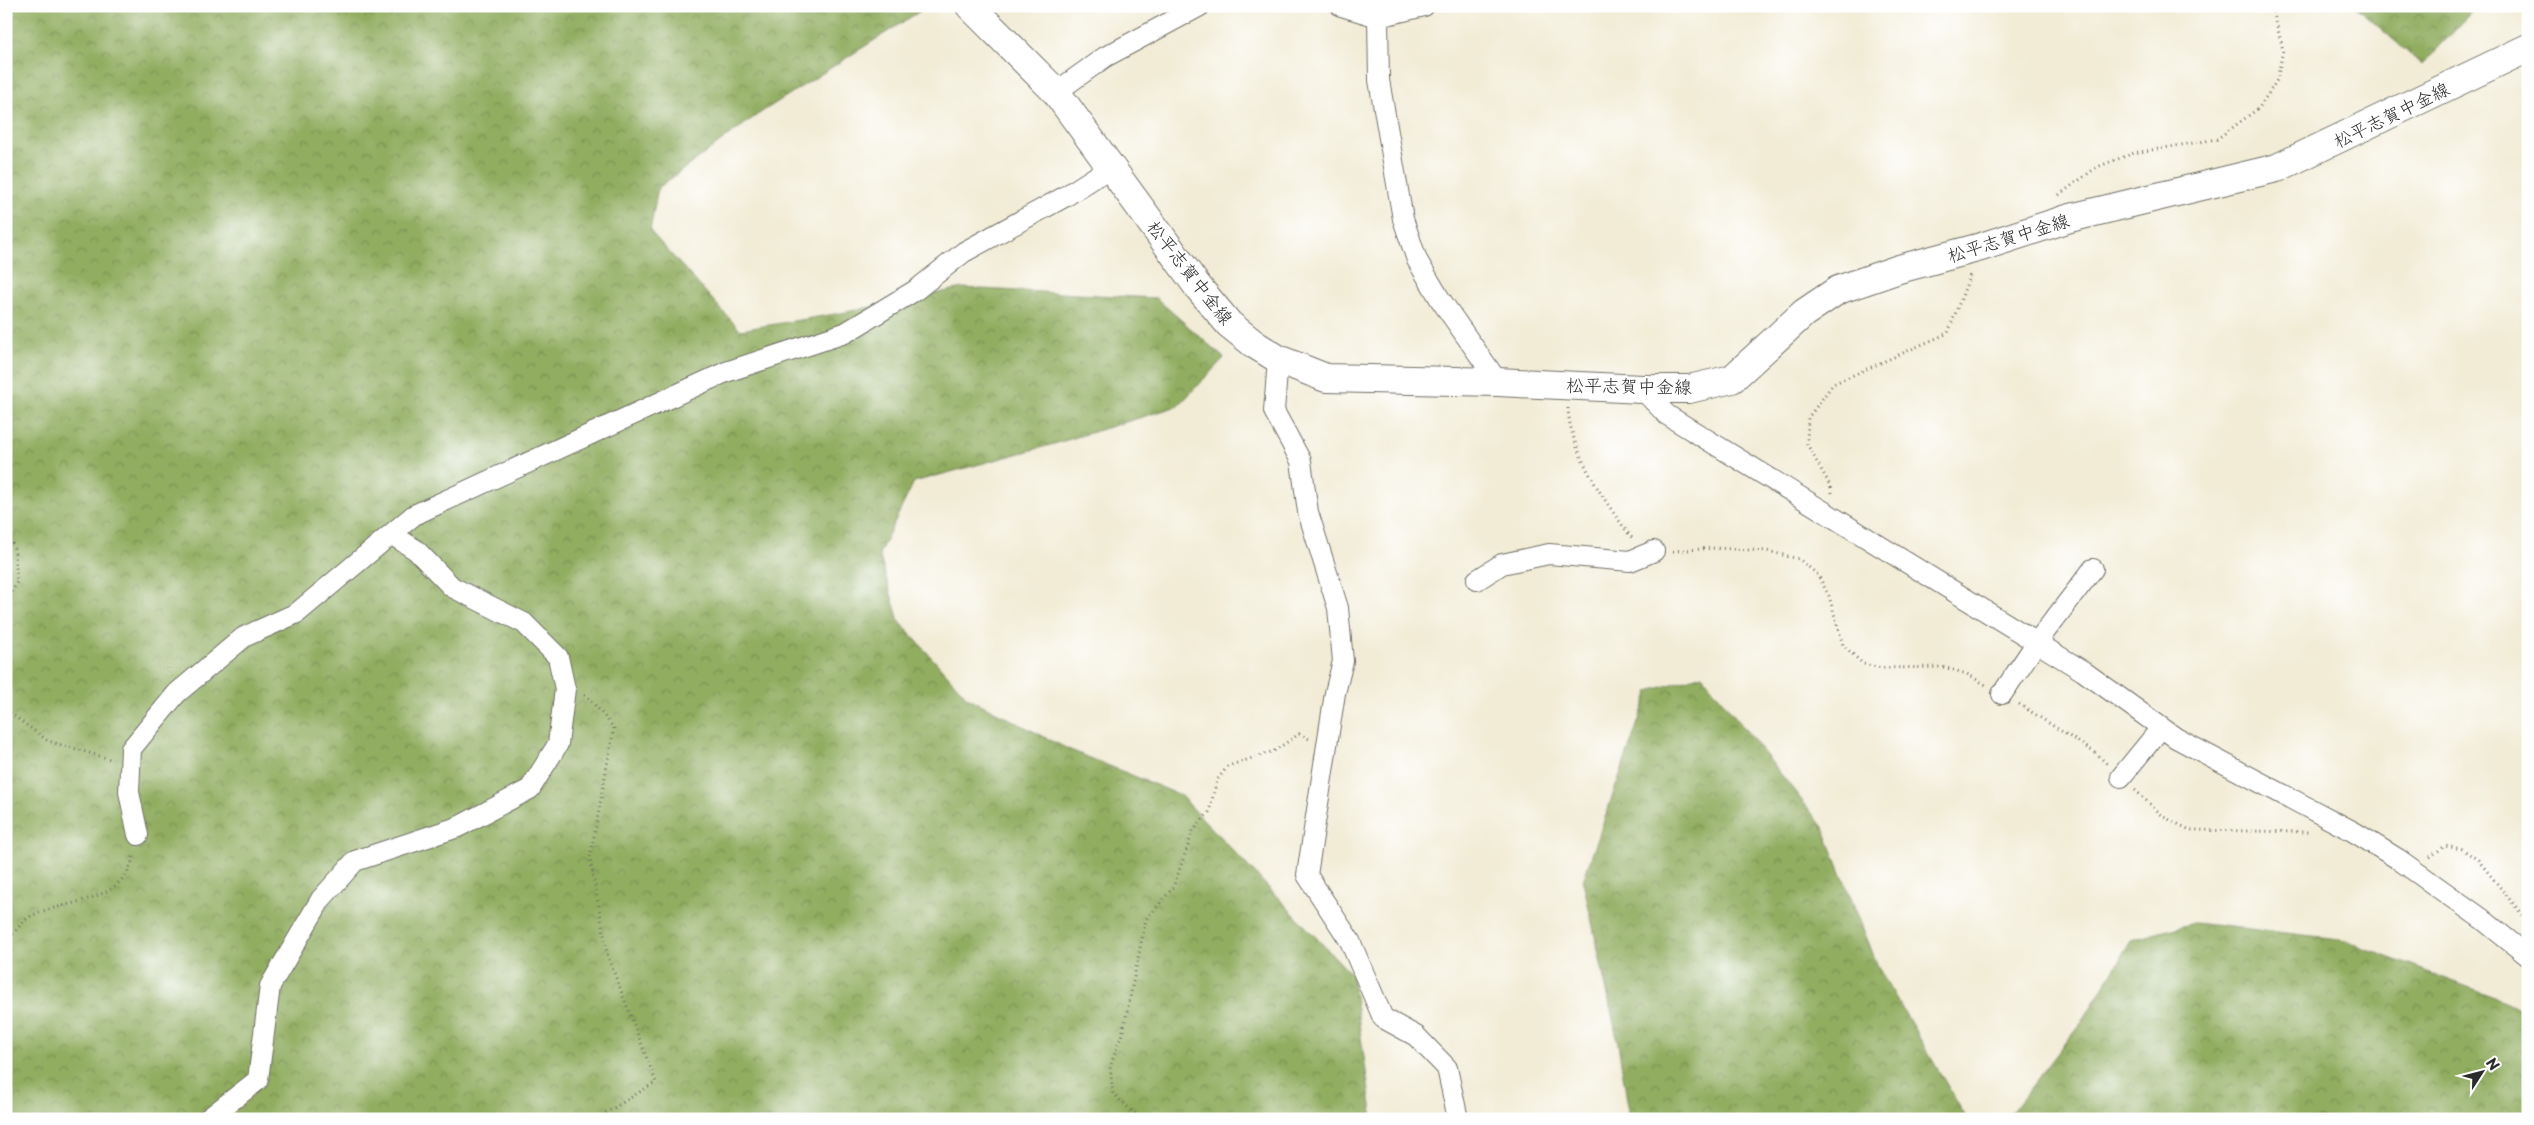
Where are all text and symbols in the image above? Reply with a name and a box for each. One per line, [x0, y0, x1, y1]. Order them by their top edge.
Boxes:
street label: 松平志賀中金線 [2328, 74, 2454, 154]
street label: 松平志賀中金線 [1944, 206, 2072, 268]
street label: 松平志賀中金線 [1142, 214, 1240, 330]
street label: 松平志賀中金線 [1566, 370, 1692, 400]
north arrow [2456, 1048, 2506, 1098]
text: N [2481, 1053, 2505, 1075]

